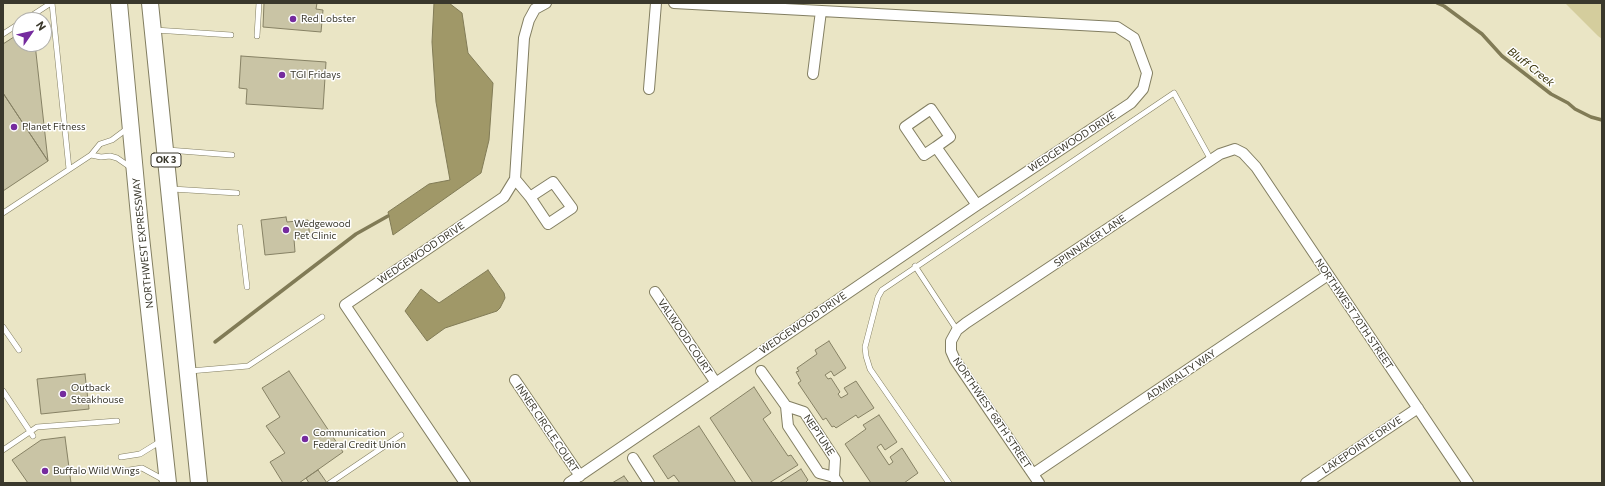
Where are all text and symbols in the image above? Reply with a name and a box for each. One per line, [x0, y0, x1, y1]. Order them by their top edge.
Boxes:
north arrow [12, 12, 52, 52]
place label: Red Lobster [301, 13, 356, 25]
marker: Red Lobster [288, 14, 298, 24]
text: N [34, 19, 49, 33]
water label: Bluff Creek [1505, 45, 1557, 89]
place label: TGI Fridays [290, 69, 341, 81]
marker: TGI Fridays [277, 70, 287, 80]
street label: WEDGEWOOD DRIVE [1026, 109, 1118, 175]
place label: Planet Fitness [22, 121, 85, 133]
marker: Planet Fitness [9, 122, 19, 132]
road number: OK 3 [151, 153, 181, 167]
street label: NORTHWEST EXPRESSWAY [130, 177, 156, 309]
street label: SPINNAKER LANE [1052, 212, 1128, 270]
place label: Wedgewood Pet Clinic [294, 218, 351, 242]
street label: WEDGEWOOD DRIVE [375, 219, 467, 287]
marker: Wedgewood Pet Clinic [281, 225, 291, 235]
street label: NORTHWEST 70TH STREET [1312, 256, 1396, 372]
street label: WEDGEWOOD DRIVE [757, 289, 849, 357]
street label: VALWOOD COURT [655, 297, 715, 377]
street label: ADMIRALTY WAY [1144, 347, 1218, 403]
street label: NORTHWEST 68TH STREET [950, 355, 1034, 471]
street label: INNER CIRCLE COURT [513, 381, 581, 475]
place label: Outback Steakhouse [71, 382, 124, 406]
marker: Outback Steakhouse [58, 389, 68, 399]
street label: NEPTUNE [801, 412, 837, 458]
street label: LAKEPOINTE DRIVE [1320, 414, 1404, 476]
place label: Communication Federal Credit Union [313, 427, 406, 450]
marker: Communication Federal Credit Union [300, 434, 310, 444]
place label: Buffalo Wild Wings [53, 465, 140, 477]
marker: Buffalo Wild Wings [40, 466, 50, 476]

